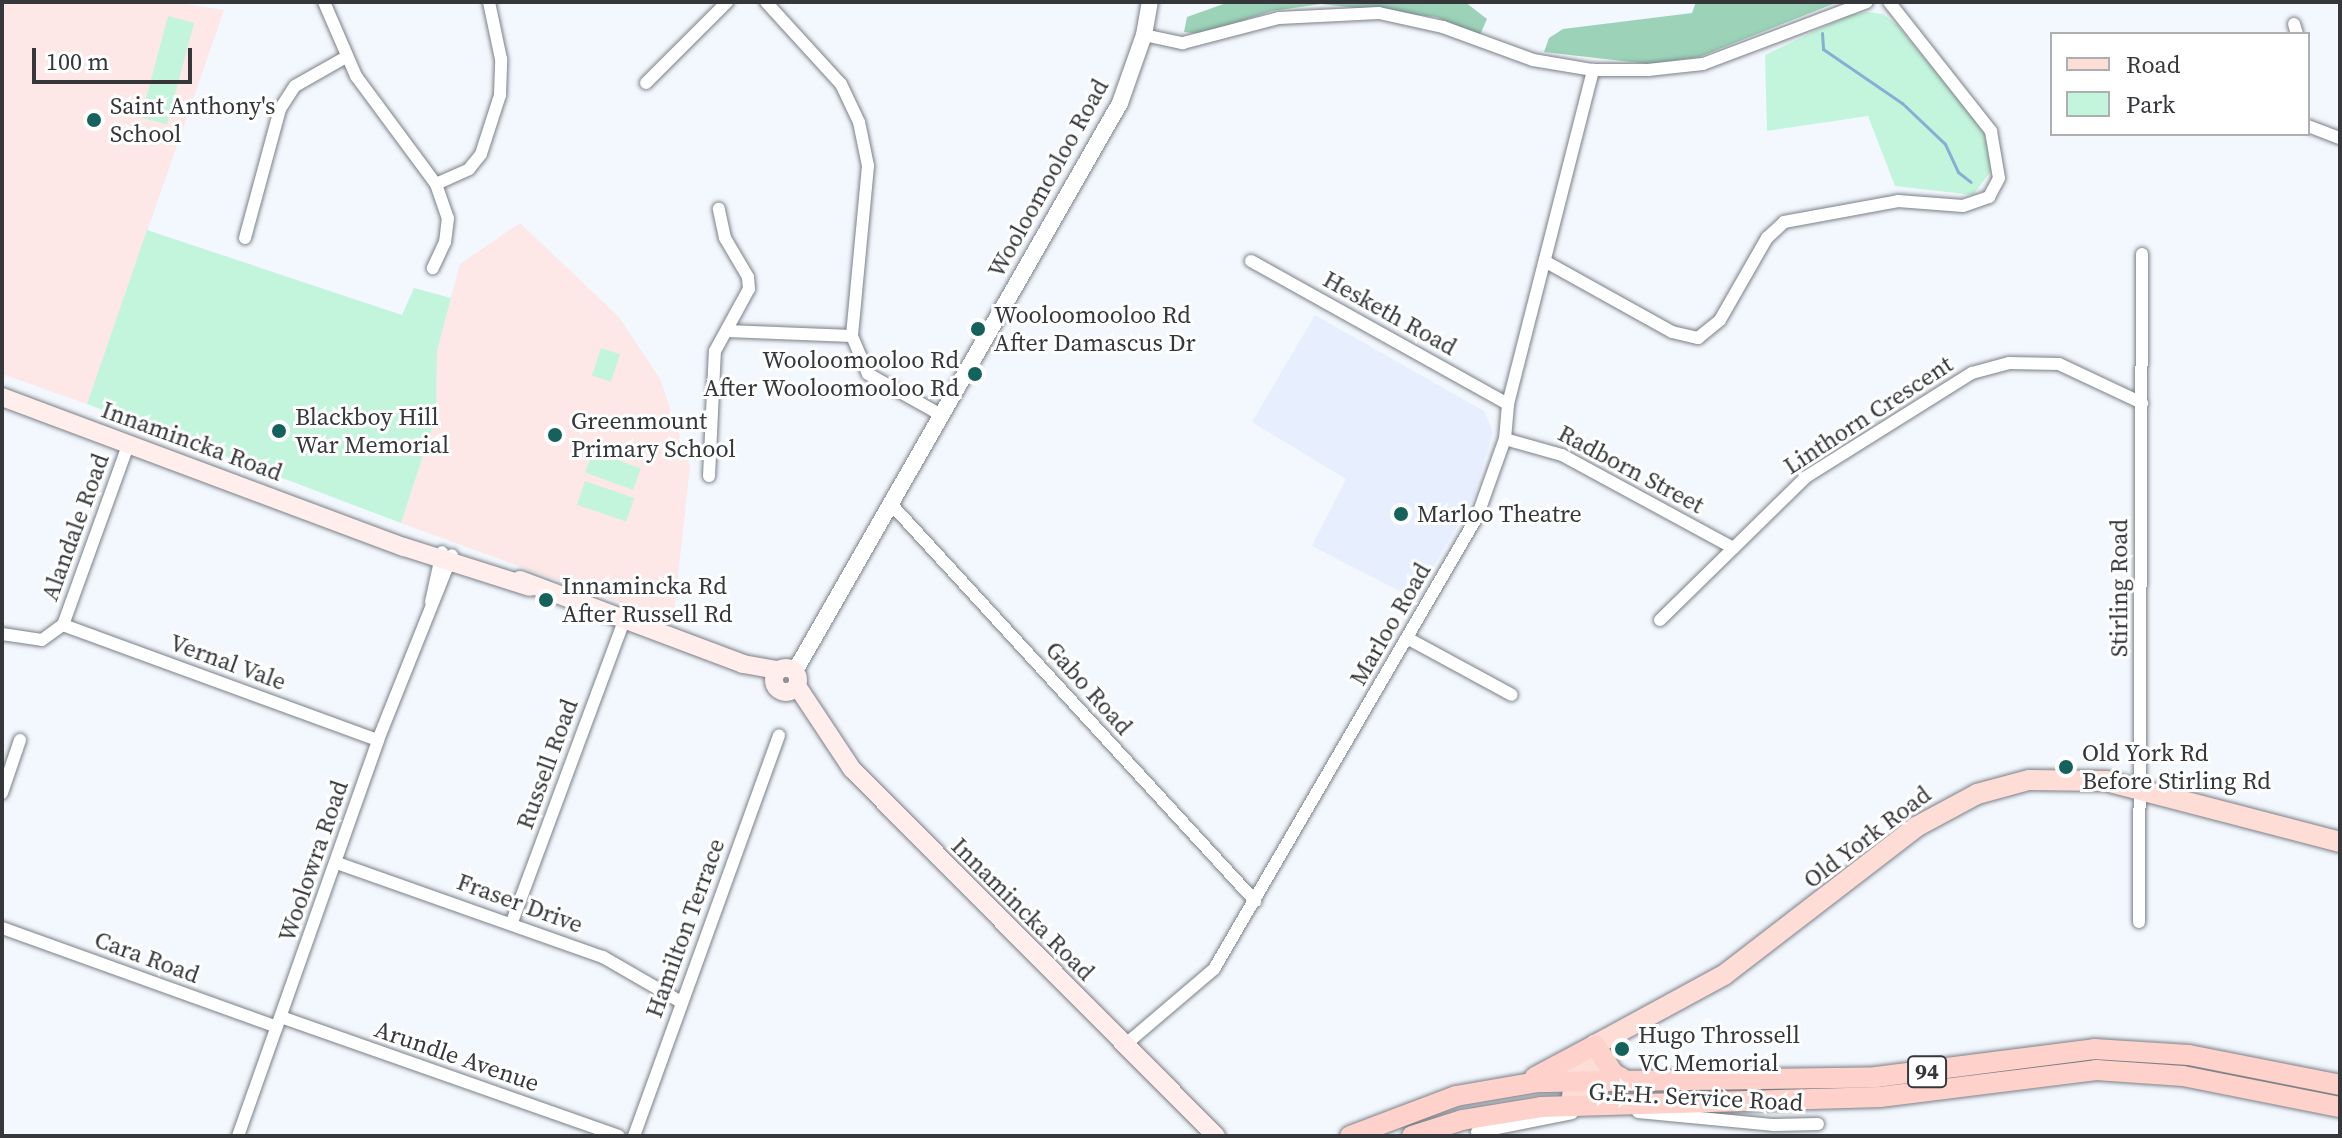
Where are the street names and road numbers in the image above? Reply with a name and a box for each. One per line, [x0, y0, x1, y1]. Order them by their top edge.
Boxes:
street label: Wooloomooloo Road [982, 74, 1114, 282]
street label: Hesketh Road [1318, 265, 1462, 361]
street label: Linthorn Crescent [1778, 350, 1958, 480]
street label: Innamincka Road [98, 395, 286, 487]
street label: Radborn Street [1553, 419, 1709, 519]
street label: Alandale Road [35, 450, 115, 604]
street label: Stirling Road [2105, 519, 2133, 657]
street label: Marloo Road [1343, 558, 1437, 690]
street label: Vernal Vale [166, 628, 290, 696]
street label: Gabo Road [1040, 635, 1138, 741]
street label: Russell Road [510, 695, 584, 833]
street label: Woolowra Road [272, 777, 354, 945]
street label: Old York Road [1797, 780, 1937, 894]
street label: Innamincka Road [946, 832, 1100, 986]
street label: Hamilton Terrace [639, 834, 731, 1022]
street label: Fraser Drive [453, 867, 587, 939]
street label: Cara Road [91, 925, 203, 989]
street label: Arundle Avenue [371, 1014, 543, 1098]
road number: 94 [1907, 1054, 1947, 1090]
street label: G.E.H. Service Road [1588, 1077, 1804, 1117]

